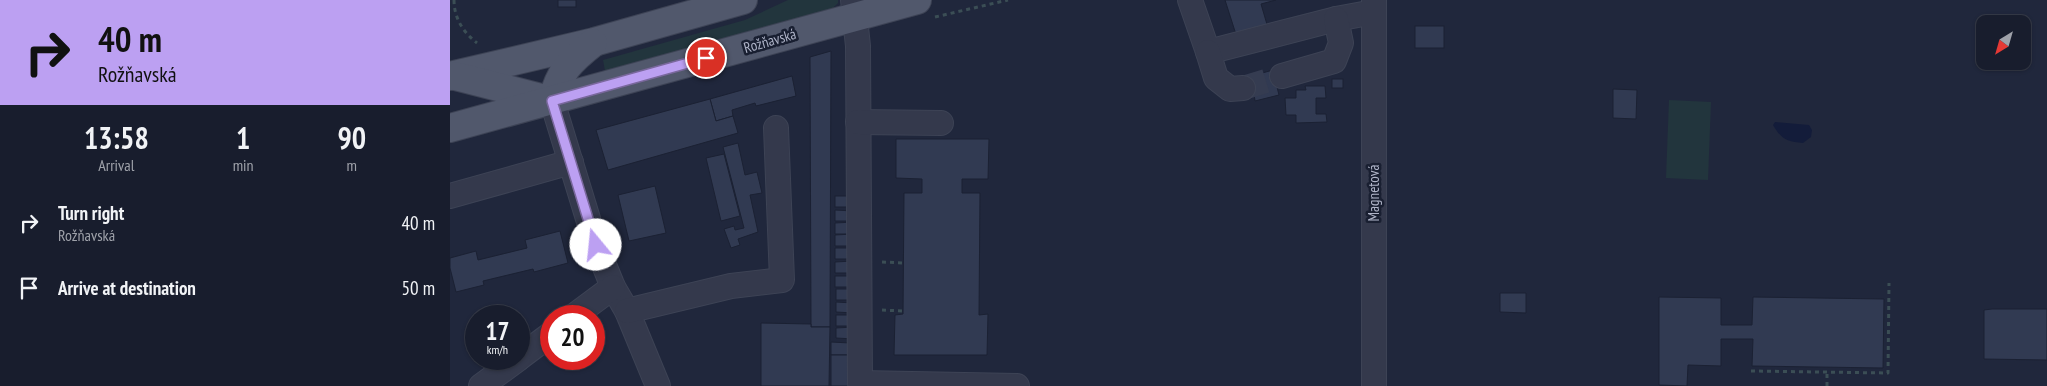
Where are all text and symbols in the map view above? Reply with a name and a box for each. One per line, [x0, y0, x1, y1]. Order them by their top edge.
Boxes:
north arrow [1976, 15, 2031, 70]
map controls [1976, 15, 2031, 70]
text: 40 m [98, 16, 162, 62]
icon: right [15, 20, 80, 85]
street label: Rožňavská [741, 24, 798, 57]
pin [685, 37, 727, 79]
icon: arrive [692, 44, 720, 72]
text: Rožňavská [98, 60, 177, 88]
text: 13:58 [84, 118, 149, 157]
text: 1 [236, 118, 250, 157]
text: 90 [337, 118, 366, 157]
text: Arrival [98, 155, 134, 175]
text: min [233, 155, 254, 175]
text: m [347, 155, 357, 175]
street label: Magnetová [1364, 165, 1383, 221]
text: Turn right [58, 201, 124, 225]
icon: right [15, 209, 43, 237]
text: 40 m [402, 211, 435, 235]
position arrow [569, 218, 621, 270]
text: Rožňavská [58, 225, 115, 245]
icon: arrive [15, 274, 43, 302]
text: Arrive at destination [58, 276, 196, 300]
text: 50 m [402, 276, 435, 300]
speed limit sign: 20 [540, 305, 605, 370]
text: 17 [486, 315, 509, 347]
text: km/h [487, 342, 508, 357]

